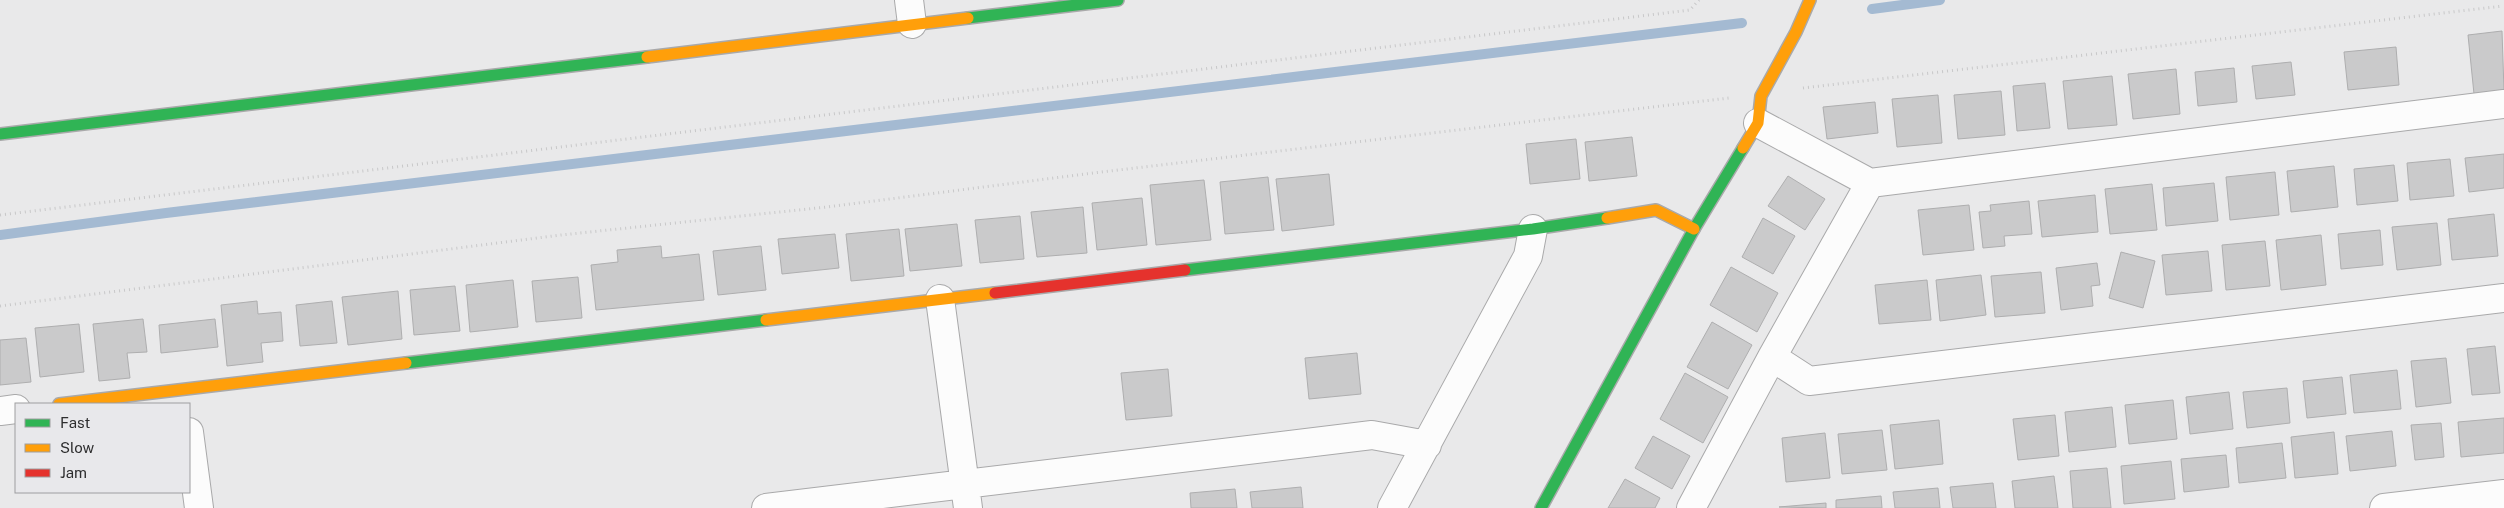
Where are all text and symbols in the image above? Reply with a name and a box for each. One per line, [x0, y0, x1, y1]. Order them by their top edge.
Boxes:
legend [15, 403, 190, 493]
text: Fast [60, 414, 90, 431]
text: Slow [60, 439, 95, 456]
text: Jam [60, 464, 87, 481]

